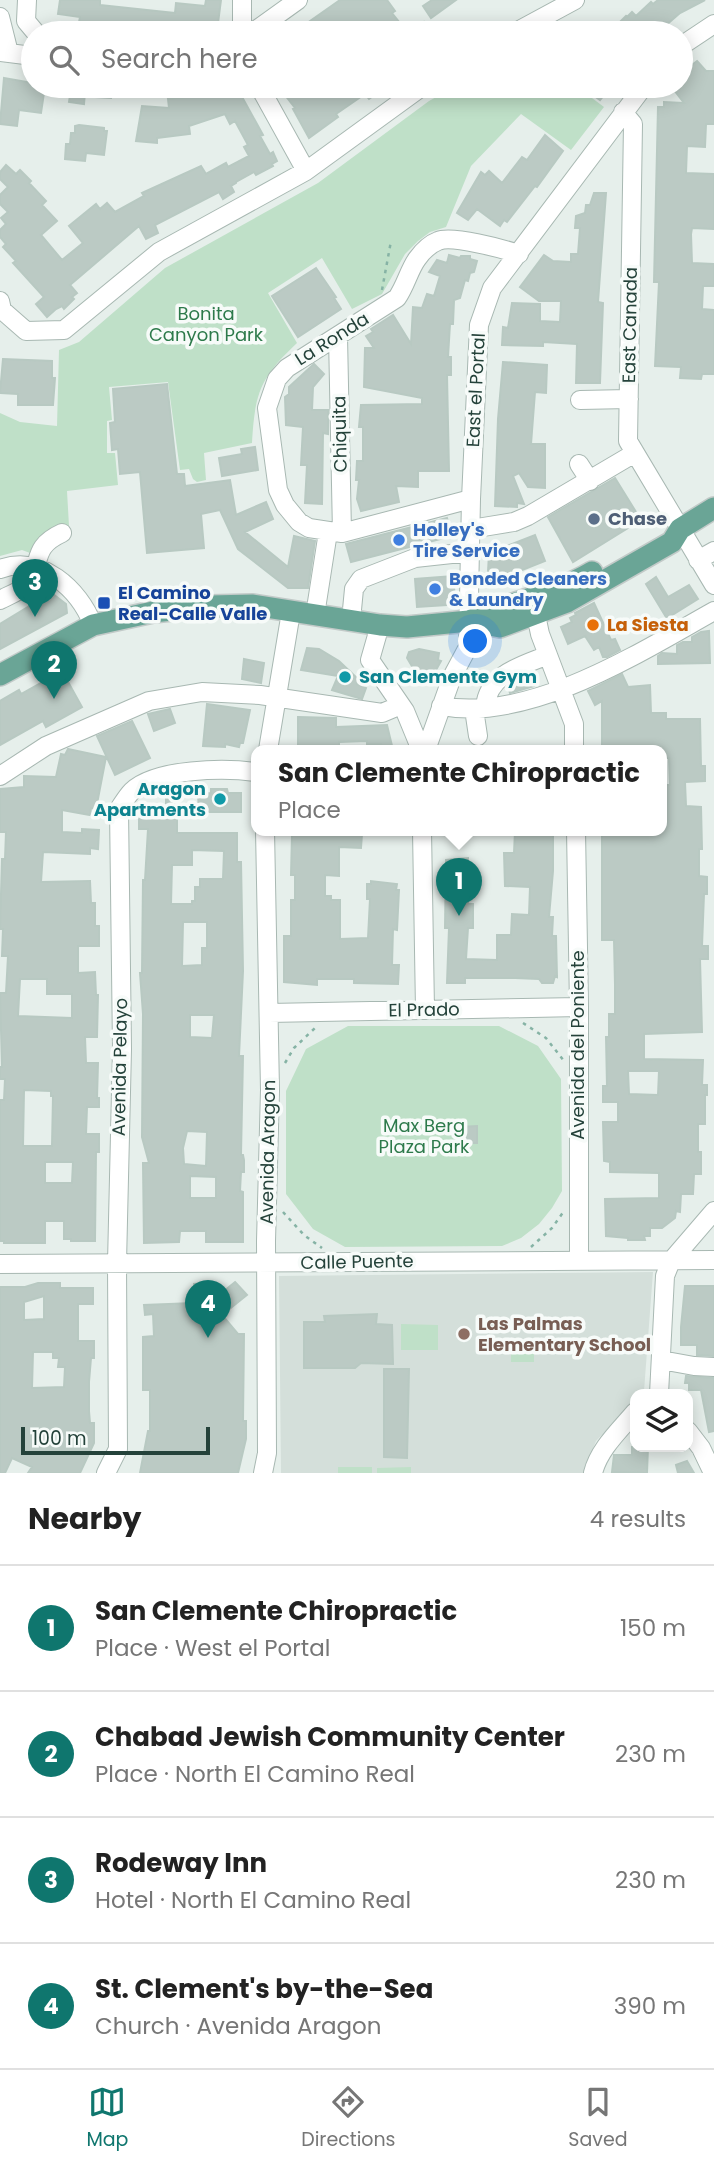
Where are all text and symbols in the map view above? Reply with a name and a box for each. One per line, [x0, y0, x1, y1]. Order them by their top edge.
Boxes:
search box [21, 21, 693, 98]
icon: search [45, 41, 83, 79]
text: Search here [101, 41, 258, 77]
street label: East Canada [616, 267, 643, 383]
park label: Bonita Canyon Park [149, 301, 264, 347]
street label: La Ronda [290, 306, 374, 371]
street label: East el Portal [460, 332, 491, 448]
street label: Chiquita [326, 395, 353, 473]
place label: Chase [608, 506, 667, 531]
marker: Chase [586, 511, 602, 527]
place label: Holley's Tire Service [413, 517, 520, 563]
marker: Holley's Tire Service [391, 532, 407, 548]
pin: 3 [12, 559, 58, 617]
place label: Bonded Cleaners & Laundry [449, 566, 607, 612]
place label: El Camino Real-Calle Valle [118, 580, 267, 626]
marker: Bonded Cleaners & Laundry [427, 581, 443, 597]
marker: El Camino Real-Calle Valle [96, 595, 112, 611]
place label: La Siesta [607, 612, 689, 637]
marker: La Siesta [585, 617, 601, 633]
your location [458, 624, 492, 658]
pin: 2 [31, 641, 77, 699]
place label: San Clemente Gym [359, 664, 537, 689]
marker: San Clemente Gym [337, 669, 353, 685]
popup [251, 745, 667, 836]
text: San Clemente Chiropractic [278, 755, 640, 791]
place label: Aragon Apartments [94, 776, 206, 822]
marker: Aragon Apartments [212, 791, 228, 807]
text: Place [278, 794, 341, 826]
pin: 1 [436, 858, 482, 916]
street label: Avenida del Poniente [565, 950, 590, 1140]
street label: El Prado [388, 996, 460, 1023]
street label: Avenida Pelayo [106, 998, 133, 1136]
street label: Avenida Aragon [254, 1079, 281, 1225]
park label: Max Berg Plaza Park [379, 1113, 470, 1159]
street label: Calle Puente [300, 1248, 414, 1275]
pin: 4 [185, 1280, 231, 1338]
place label: Las Palmas Elementary School [478, 1311, 651, 1357]
marker: Las Palmas Elementary School [456, 1326, 472, 1342]
map controls [630, 1389, 693, 1452]
button: layers [630, 1389, 693, 1452]
scale bar [21, 1424, 210, 1456]
text: 100 m [32, 1425, 87, 1452]
text: Nearby [28, 1497, 142, 1540]
text: 4 results [590, 1503, 686, 1535]
text: San Clemente Chiropractic [95, 1593, 457, 1629]
text: 1 [47, 1612, 55, 1644]
text: 150 m [620, 1612, 686, 1644]
text: Place · West el Portal [95, 1632, 330, 1664]
text: Chabad Jewish Community Center [95, 1719, 565, 1755]
text: 2 [44, 1738, 58, 1770]
text: 230 m [615, 1738, 686, 1770]
text: Place · North El Camino Real [95, 1758, 415, 1790]
text: Rodeway Inn [95, 1845, 267, 1881]
text: 3 [44, 1864, 58, 1896]
text: 230 m [615, 1864, 686, 1896]
text: Hotel · North El Camino Real [95, 1884, 411, 1916]
text: St. Clement's by-the-Sea [95, 1971, 433, 2007]
text: 4 [43, 1990, 59, 2022]
text: 390 m [614, 1990, 686, 2022]
text: Church · Avenida Aragon [95, 2010, 382, 2042]
tab: Map [86, 2083, 128, 2154]
tab: Directions [301, 2083, 396, 2154]
tab: Saved [568, 2083, 628, 2154]

